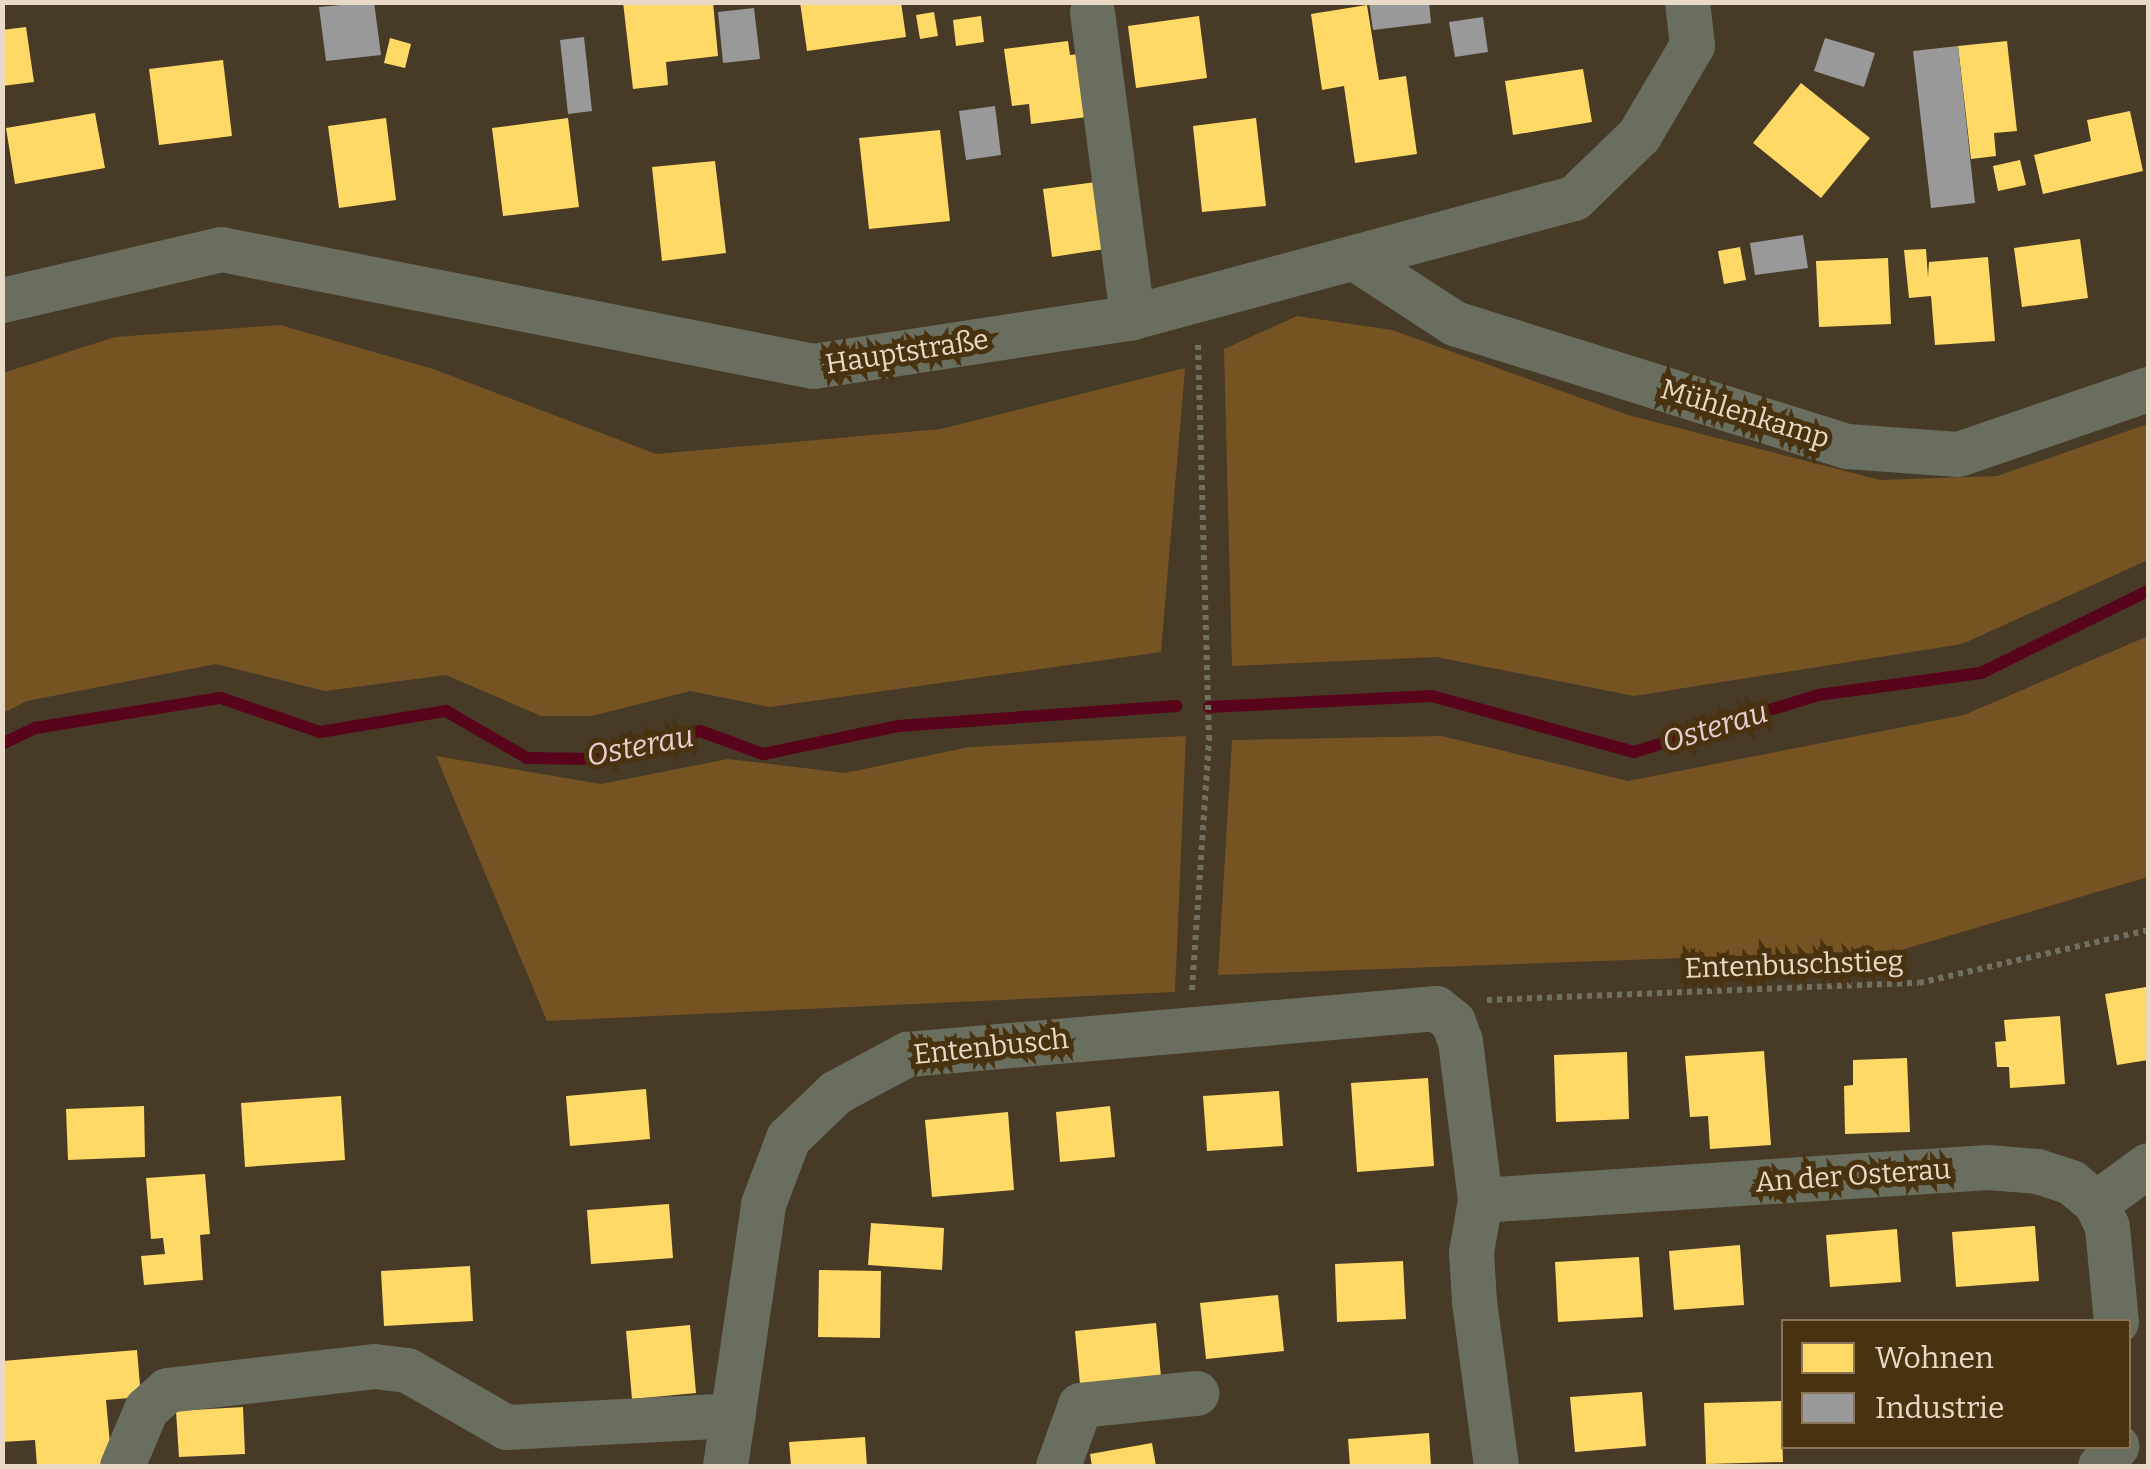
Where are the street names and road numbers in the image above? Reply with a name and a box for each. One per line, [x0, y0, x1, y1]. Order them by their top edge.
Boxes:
street label: Hauptstraße [823, 323, 991, 381]
street label: Mühlenkamp [1657, 372, 1833, 456]
street label: Entenbuschstieg [1684, 944, 1904, 986]
street label: Entenbusch [912, 1022, 1070, 1072]
street label: An der Osterau [1754, 1152, 1952, 1200]

